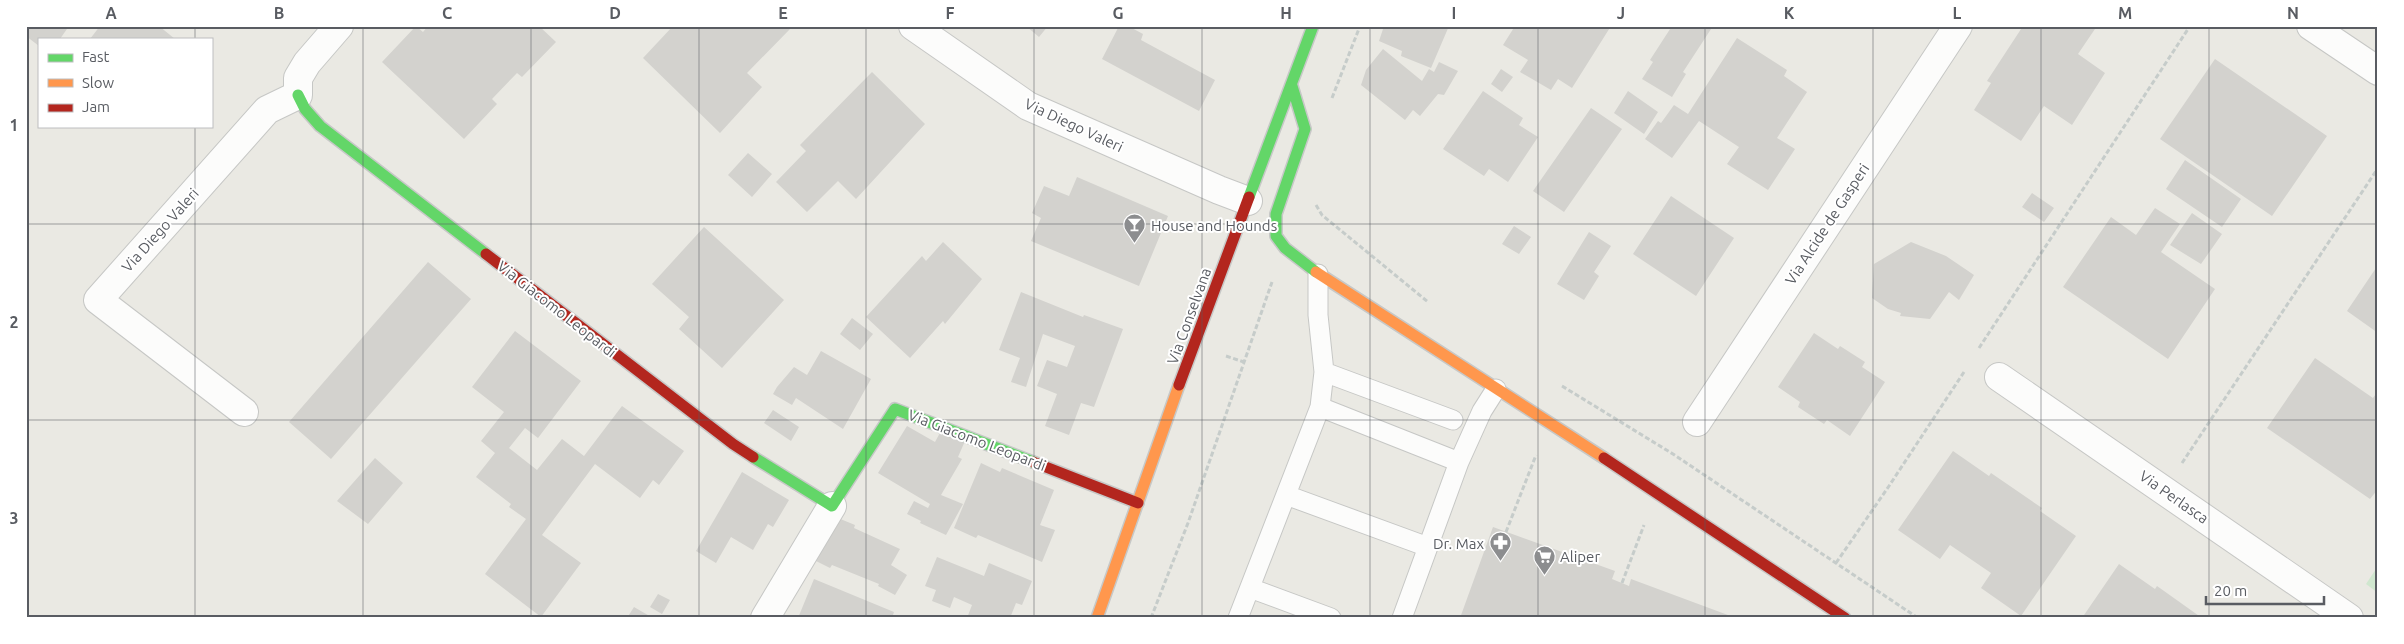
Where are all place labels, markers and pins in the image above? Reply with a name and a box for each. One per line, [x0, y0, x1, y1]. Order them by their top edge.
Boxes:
bar icon: House and Hounds [1123, 213, 1147, 244]
place label: House and Hounds [1151, 217, 1277, 234]
pharmacy icon: Dr. Max [1488, 531, 1512, 562]
place label: Dr. Max [1433, 535, 1484, 552]
supermarket icon: Aliper [1532, 544, 1556, 575]
place label: Aliper [1560, 548, 1600, 565]

